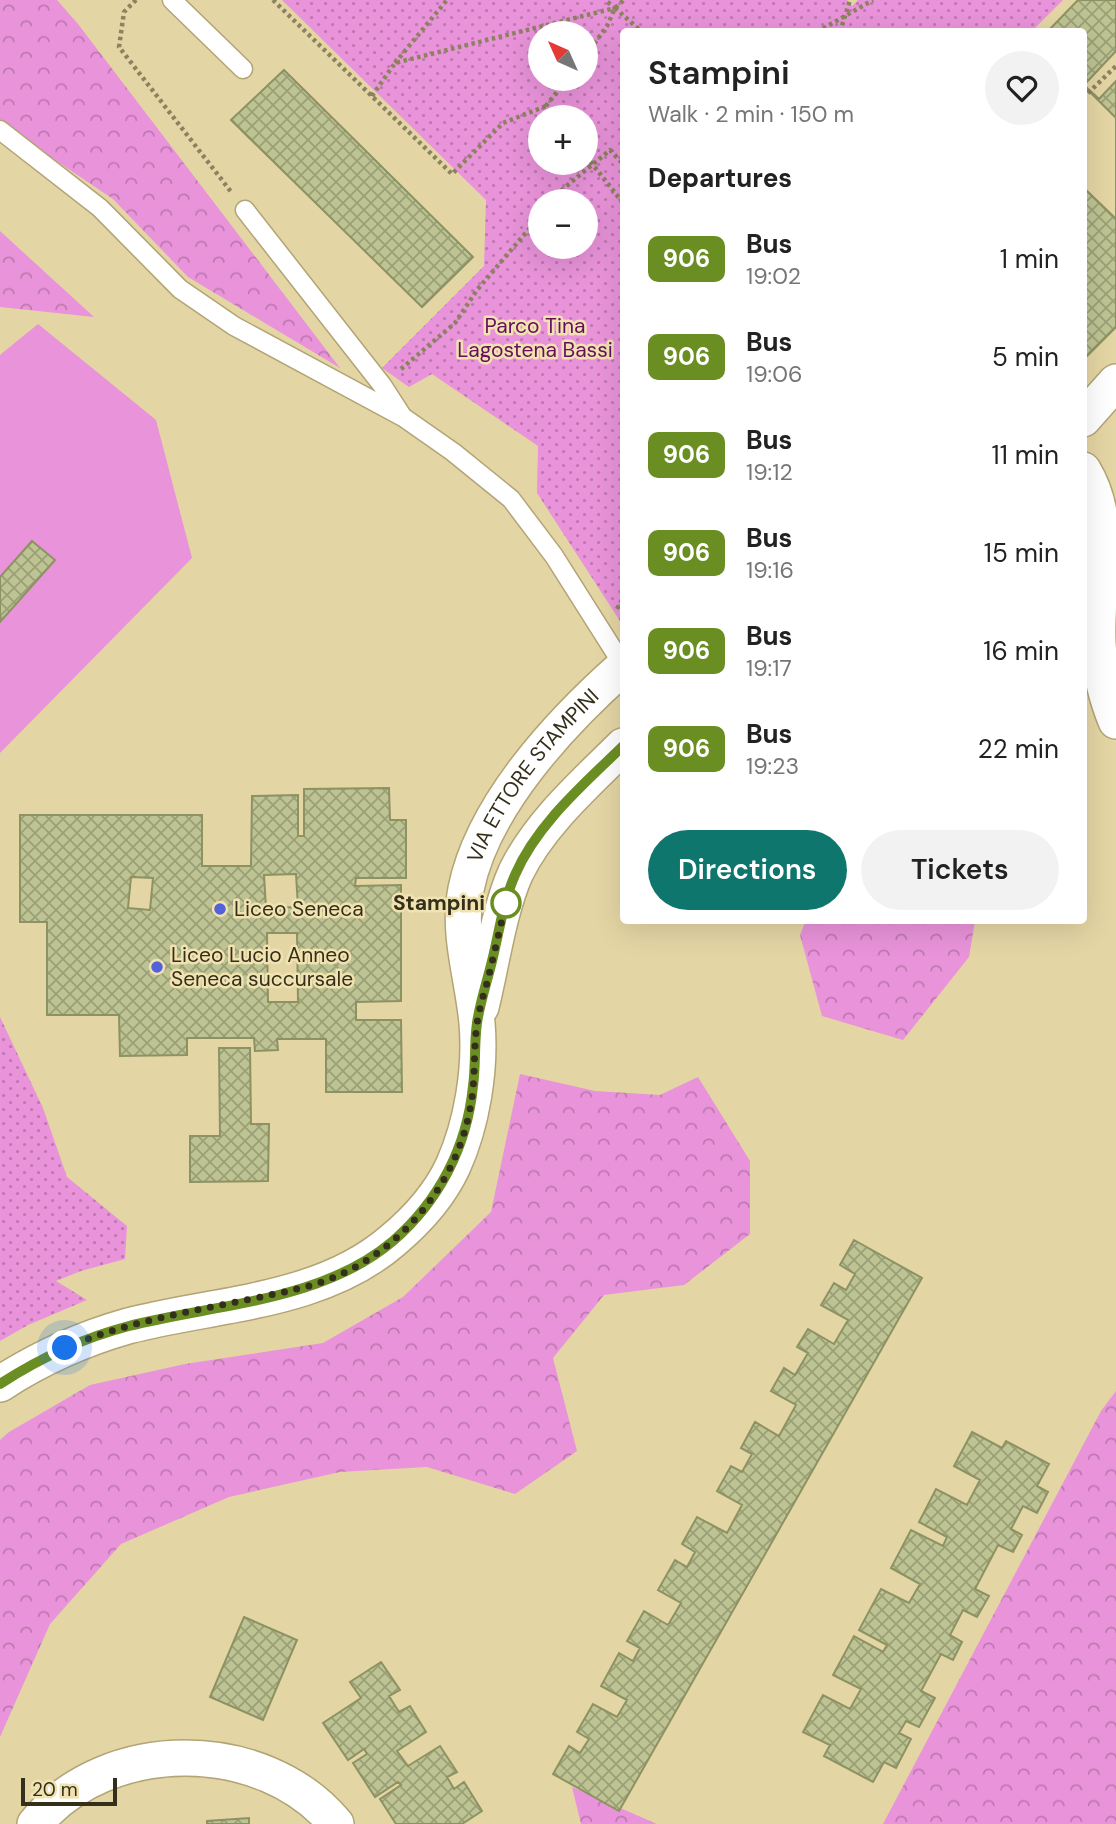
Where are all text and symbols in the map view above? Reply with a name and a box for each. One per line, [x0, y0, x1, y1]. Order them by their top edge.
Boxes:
north arrow [528, 21, 598, 91]
map controls [528, 21, 598, 259]
text: Stampini [648, 51, 790, 94]
button: heart [985, 51, 1059, 125]
text: Walk · 2 min · 150 m [648, 99, 854, 129]
button: + [528, 105, 598, 175]
text: Departures [648, 161, 792, 195]
button: − [528, 189, 598, 259]
text: Bus [746, 227, 792, 261]
text: 1 min [1000, 242, 1059, 276]
text: 906 [663, 243, 710, 274]
text: 19:02 [746, 261, 801, 291]
park label: Parco Tina Lagostena Bassi [457, 312, 613, 364]
text: Bus [746, 325, 792, 359]
text: 5 min [992, 340, 1059, 374]
text: 906 [663, 341, 710, 372]
text: 19:06 [746, 359, 802, 389]
text: Bus [746, 423, 792, 457]
text: 11 min [992, 438, 1059, 472]
text: 906 [663, 439, 710, 470]
text: 19:12 [746, 457, 793, 487]
text: Bus [746, 521, 792, 555]
text: 15 min [984, 536, 1059, 570]
text: 906 [663, 537, 710, 568]
text: 19:16 [746, 555, 794, 585]
text: Bus [746, 619, 792, 653]
text: 16 min [983, 634, 1059, 668]
text: 906 [663, 635, 710, 666]
text: 19:17 [746, 653, 792, 683]
street label: VIA ETTORE STAMPINI [461, 683, 605, 866]
text: Bus [746, 717, 792, 751]
text: 22 min [978, 732, 1059, 766]
text: 906 [663, 733, 710, 764]
text: 19:23 [746, 751, 799, 781]
button: Directions [648, 830, 847, 910]
button: Tickets [861, 830, 1059, 910]
marker: Stampini [491, 888, 521, 918]
place label: Stampini [393, 889, 485, 917]
place label: Liceo Seneca [234, 895, 364, 923]
marker: Liceo Seneca [212, 901, 228, 917]
place label: Liceo Lucio Anneo Seneca succursale [171, 941, 353, 993]
marker: Liceo Lucio Anneo Seneca succursale [149, 959, 165, 975]
your location [47, 1330, 82, 1365]
scale bar [21, 1775, 117, 1807]
text: 20 m [32, 1777, 78, 1802]

